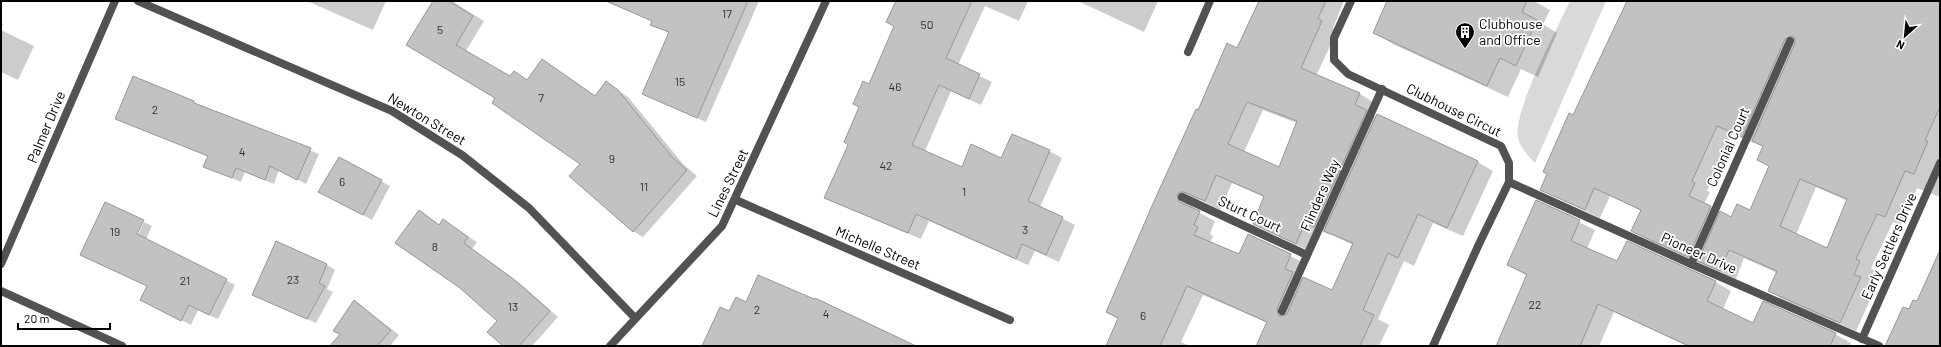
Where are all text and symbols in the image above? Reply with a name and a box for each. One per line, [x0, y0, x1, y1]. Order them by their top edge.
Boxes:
house number: 17 [722, 6, 732, 20]
place label: Clubhouse and Office [1479, 15, 1543, 48]
north arrow [1885, 16, 1925, 56]
house number: 50 [921, 17, 933, 31]
building icon: Clubhouse and Office [1454, 21, 1476, 49]
house number: 5 [437, 22, 443, 36]
text: N [1894, 38, 1906, 53]
house number: 15 [675, 74, 685, 88]
house number: 46 [889, 79, 901, 93]
street label: Clubhouse Circut [1404, 79, 1504, 140]
street label: Palmer Drive [23, 88, 68, 165]
street label: Newton Street [385, 89, 469, 148]
house number: 7 [538, 90, 544, 104]
house number: 2 [152, 102, 158, 116]
street label: Colonial Court [1702, 104, 1753, 189]
house number: 4 [239, 144, 245, 158]
street label: Lines Street [704, 146, 751, 220]
house number: 9 [609, 151, 615, 165]
street label: Flinders Way [1296, 156, 1343, 233]
house number: 42 [879, 158, 893, 172]
house number: 6 [339, 174, 345, 188]
house number: 11 [640, 179, 648, 193]
house number: 1 [962, 184, 966, 198]
street label: Early Settlers Drive [1857, 190, 1920, 302]
street label: Sturt Court [1216, 191, 1285, 236]
street label: Michelle Street [833, 222, 923, 273]
house number: 3 [1022, 222, 1028, 236]
house number: 19 [110, 224, 120, 238]
street label: Pioneer Drive [1659, 228, 1740, 277]
house number: 8 [432, 239, 438, 253]
house number: 23 [287, 272, 299, 286]
house number: 21 [180, 273, 190, 287]
house number: 22 [1529, 297, 1541, 311]
house number: 13 [508, 299, 518, 313]
house number: 2 [754, 302, 760, 316]
scale bar [18, 305, 110, 331]
house number: 4 [823, 306, 829, 320]
house number: 6 [1140, 308, 1146, 322]
text: 20 m [24, 311, 50, 325]

